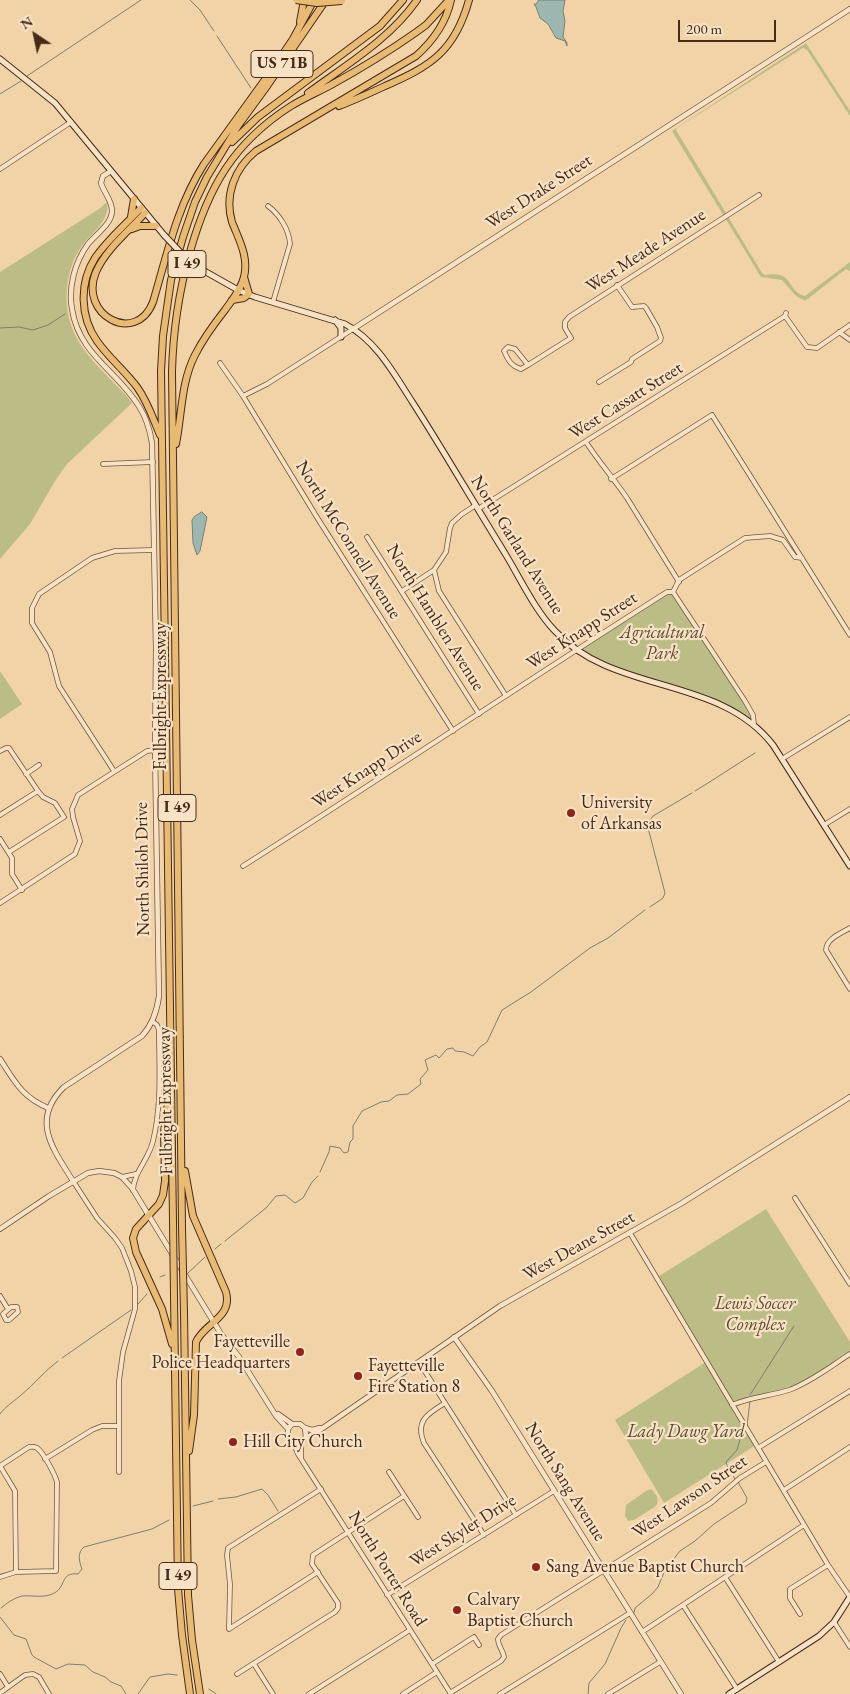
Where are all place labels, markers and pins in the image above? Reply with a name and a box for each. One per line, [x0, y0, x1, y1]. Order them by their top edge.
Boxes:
place label: University of Arkansas [581, 792, 662, 834]
marker: University of Arkansas [565, 807, 577, 819]
place label: Fayetteville Police Headquarters [152, 1331, 290, 1374]
marker: Fayetteville Police Headquarters [294, 1346, 306, 1358]
place label: Fayetteville Fire Station 8 [368, 1355, 460, 1398]
marker: Fayetteville Fire Station 8 [352, 1370, 364, 1382]
place label: Hill City Church [243, 1431, 363, 1453]
marker: Hill City Church [227, 1436, 239, 1448]
place label: Sang Avenue Baptist Church [546, 1556, 744, 1578]
marker: Sang Avenue Baptist Church [530, 1561, 542, 1573]
place label: Calvary Baptist Church [467, 1589, 573, 1632]
marker: Calvary Baptist Church [451, 1604, 463, 1616]

